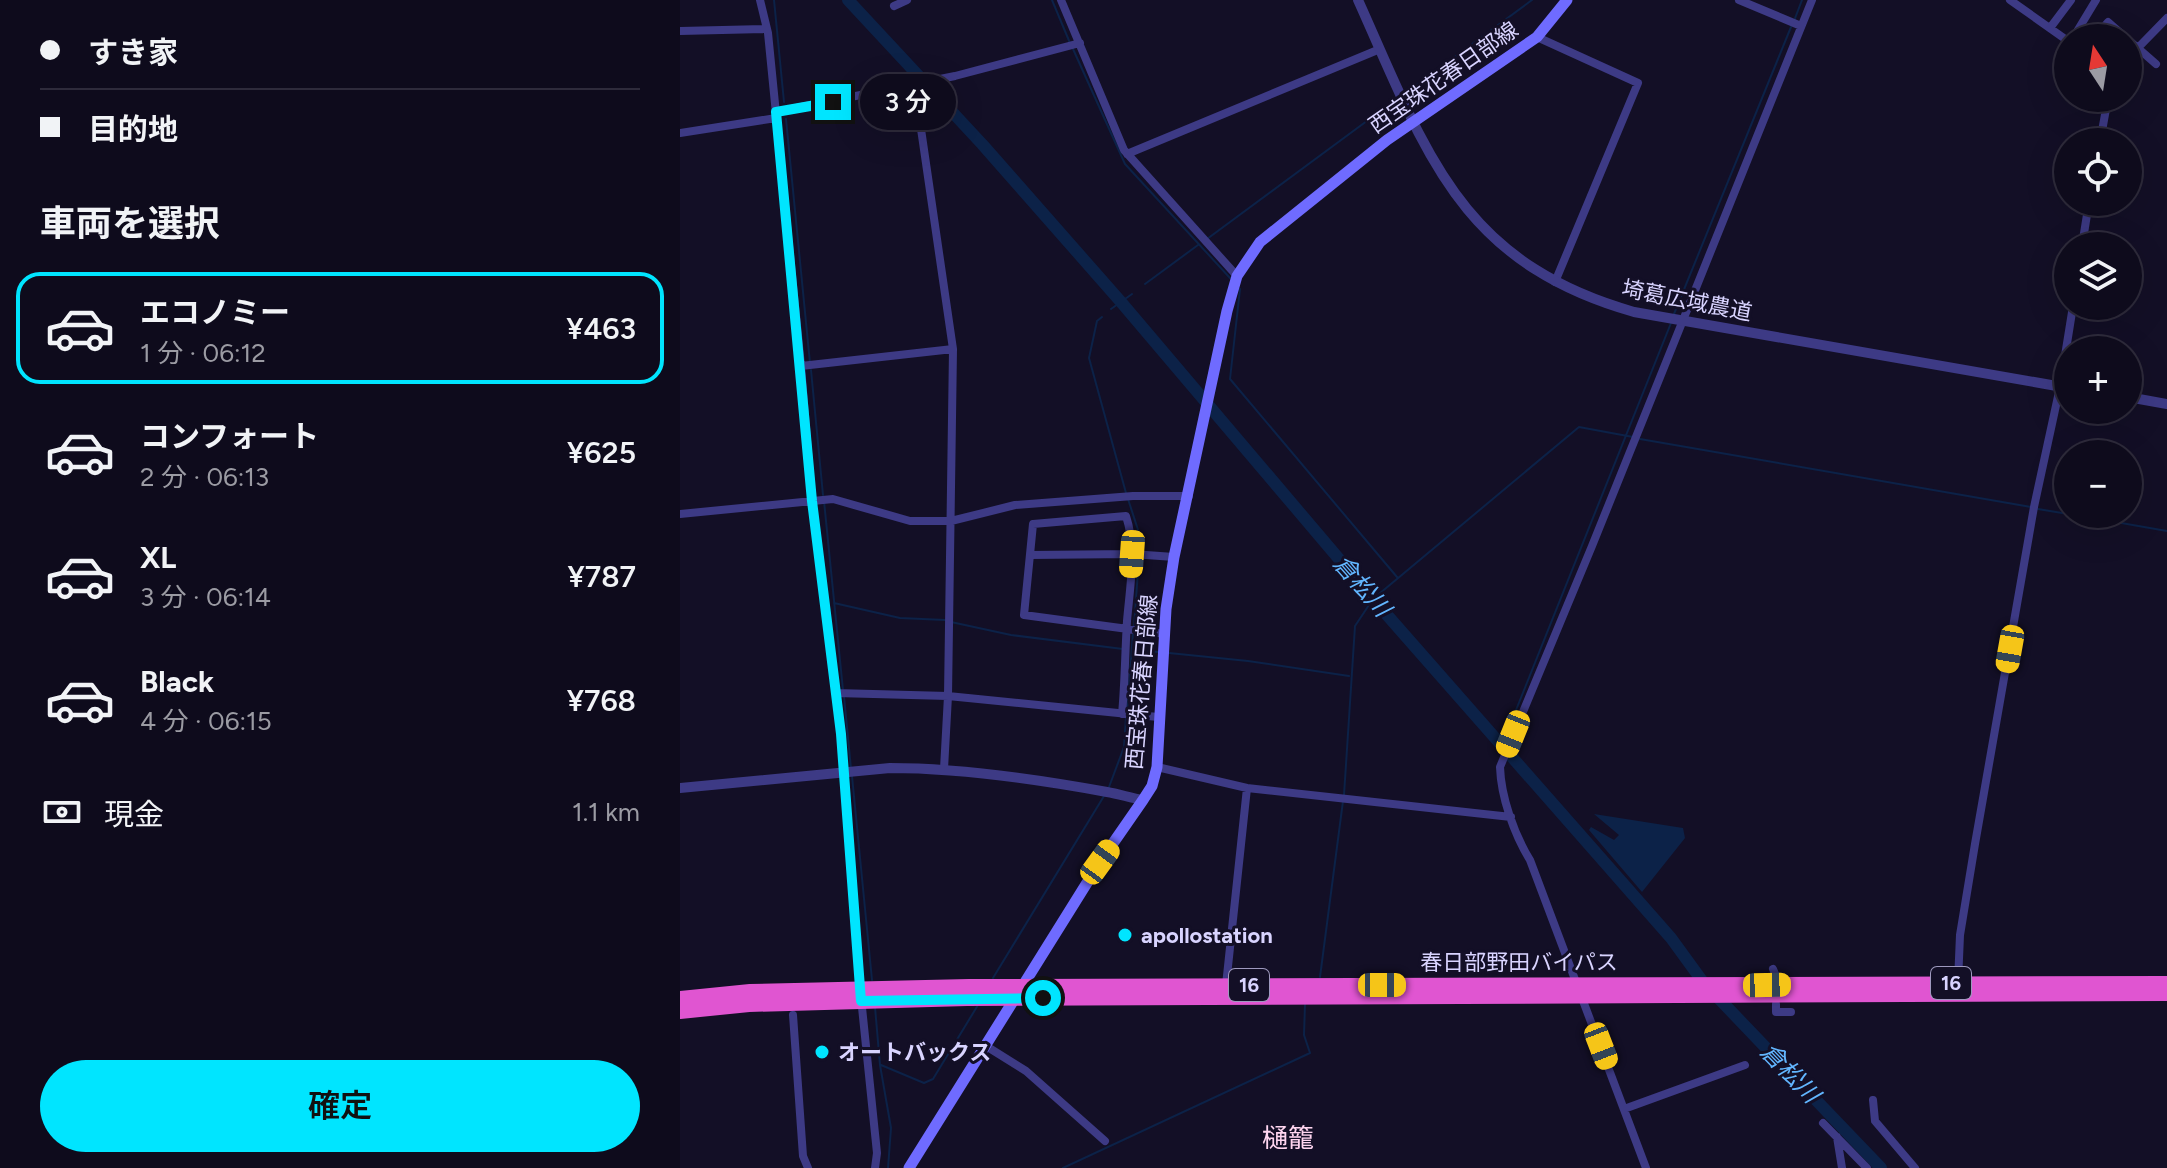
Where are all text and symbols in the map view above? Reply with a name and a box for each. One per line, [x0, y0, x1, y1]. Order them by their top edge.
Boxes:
street label: 西宝珠花春日部線 [1363, 16, 1523, 139]
north arrow [2054, 24, 2142, 112]
map controls [2054, 24, 2142, 528]
text: すき家 [88, 34, 178, 71]
callout: 3 分 [861, 74, 957, 130]
route end [815, 84, 851, 120]
text: 3 分 [885, 86, 931, 118]
text: 目的地 [88, 111, 178, 148]
button: locate [2054, 128, 2142, 216]
text: 車両を選択 [40, 202, 220, 245]
button: layers [2054, 232, 2142, 320]
street label: 埼葛広域農道 [1620, 275, 1754, 326]
icon: car [44, 292, 116, 364]
text: エコノミー [140, 294, 290, 331]
text: ¥463 [566, 310, 636, 347]
button: + [2054, 336, 2142, 424]
text: 1 分 · 06:12 [140, 337, 266, 369]
icon: car [44, 416, 116, 488]
text: コンフォート [140, 418, 319, 455]
text: ¥625 [567, 434, 636, 471]
button: − [2054, 440, 2142, 528]
text: 2 分 · 06:13 [140, 461, 269, 493]
car [1118, 529, 1146, 579]
text: XL [140, 539, 176, 576]
icon: car [44, 540, 116, 612]
water label: 倉松川 [1328, 549, 1399, 625]
text: ¥787 [567, 558, 636, 595]
text: 3 分 · 06:14 [140, 581, 271, 613]
street label: 西宝珠花春日部線 [1120, 593, 1163, 771]
car [1994, 623, 2026, 675]
text: Black [140, 663, 214, 700]
icon: car [44, 664, 116, 736]
text: ¥768 [567, 682, 636, 719]
text: 4 分 · 06:15 [140, 705, 272, 737]
car [1493, 707, 1533, 761]
icon: cash [40, 790, 84, 834]
text: 現金 [104, 796, 164, 833]
text: 1.1 km [572, 796, 640, 828]
car [1076, 836, 1124, 888]
place label: apollostation [1141, 922, 1273, 949]
marker: apollostation [1116, 926, 1134, 944]
street label: 春日部野田バイパス [1420, 949, 1618, 976]
road number: 16 [1931, 967, 1971, 999]
road number: 16 [1229, 969, 1269, 1001]
car [1358, 973, 1406, 997]
car [1743, 973, 1791, 997]
route start [1025, 980, 1061, 1016]
car [1581, 1019, 1621, 1073]
water label: 倉松川 [1755, 1037, 1828, 1111]
place label: オートバックス [838, 1039, 991, 1066]
marker: オートバックス [813, 1043, 831, 1061]
button: 確定 [40, 1060, 640, 1152]
district label: 樋籠 [1262, 1122, 1314, 1154]

